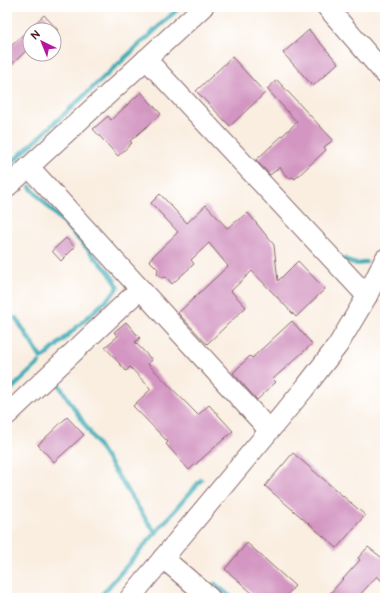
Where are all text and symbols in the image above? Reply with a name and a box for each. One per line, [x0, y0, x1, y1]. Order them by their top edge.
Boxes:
north arrow [22, 22, 62, 62]
text: N [28, 27, 43, 43]

